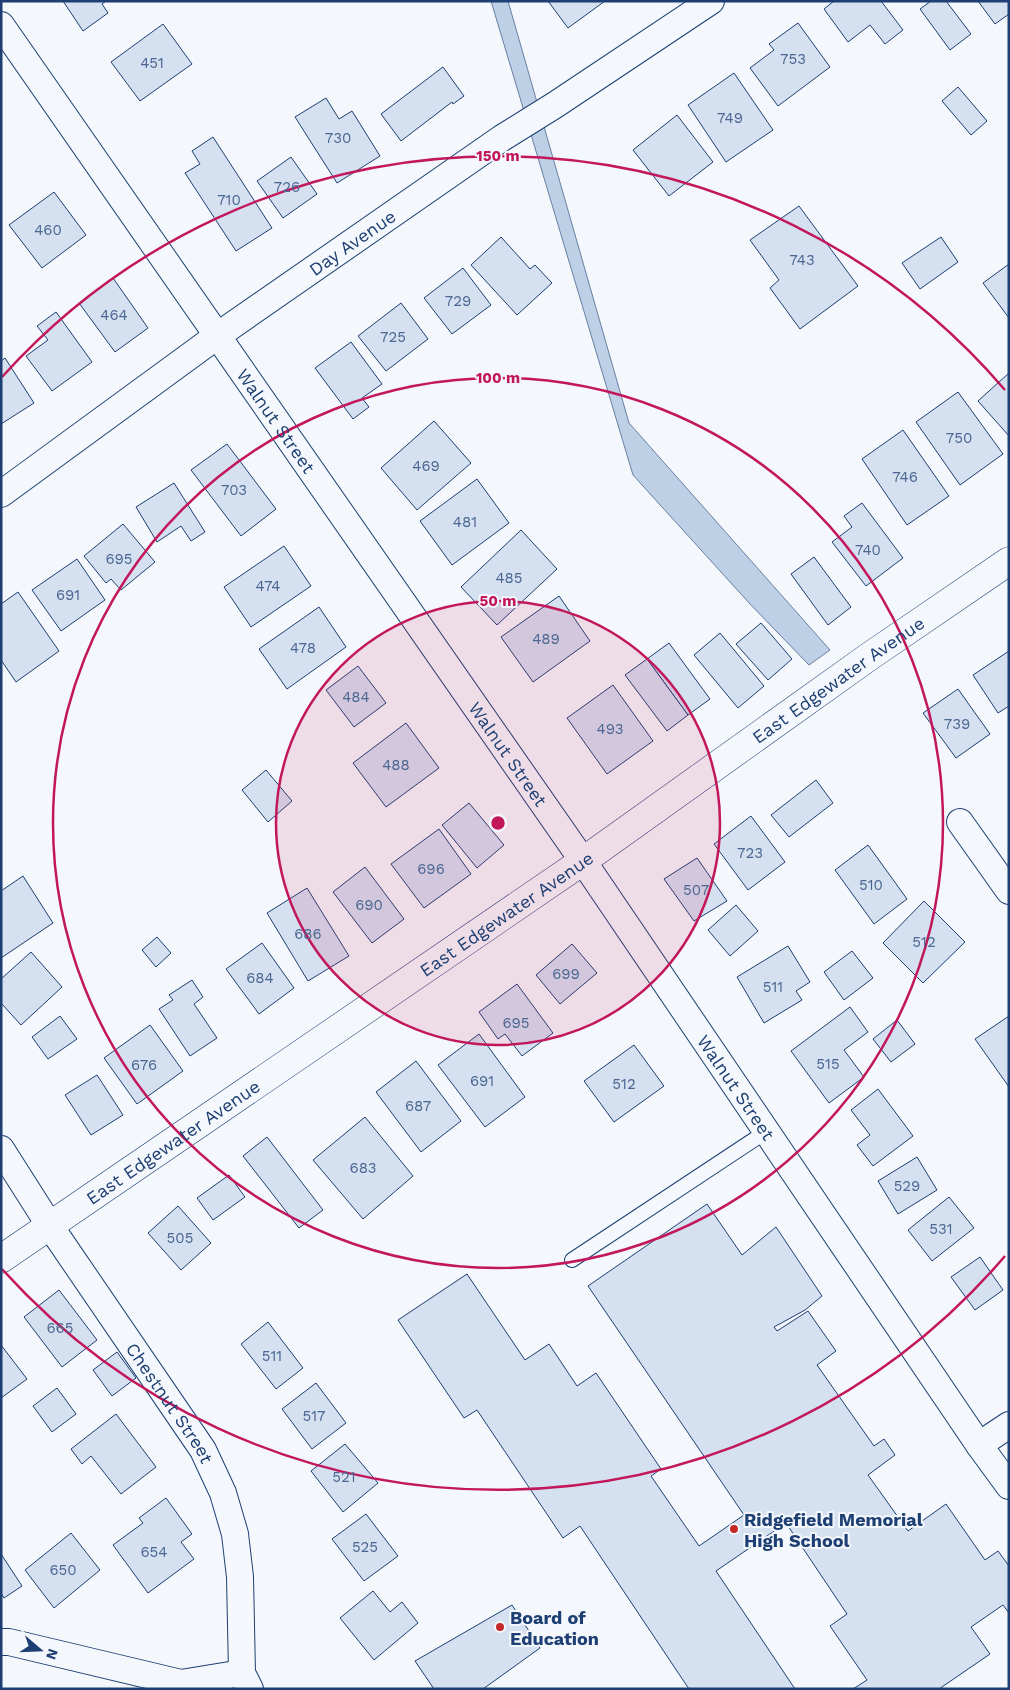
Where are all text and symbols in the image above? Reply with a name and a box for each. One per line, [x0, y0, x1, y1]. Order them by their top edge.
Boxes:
house number: 753 [780, 50, 806, 68]
house number: 451 [140, 54, 164, 72]
house number: 749 [717, 109, 743, 127]
house number: 730 [325, 129, 351, 147]
text: 150 m [476, 147, 520, 165]
house number: 726 [274, 178, 300, 196]
house number: 710 [217, 191, 241, 209]
street label: Day Avenue [305, 205, 399, 280]
house number: 460 [34, 221, 62, 239]
house number: 743 [789, 251, 815, 269]
house number: 729 [445, 292, 471, 310]
house number: 464 [100, 306, 128, 324]
house number: 725 [380, 328, 406, 346]
street label: Walnut Street [233, 364, 320, 477]
text: 100 m [476, 369, 520, 387]
house number: 750 [946, 429, 972, 447]
house number: 469 [412, 457, 440, 475]
house number: 746 [892, 468, 918, 486]
house number: 703 [221, 481, 247, 499]
house number: 481 [453, 513, 477, 531]
house number: 740 [855, 541, 881, 559]
house number: 695 [105, 550, 133, 568]
house number: 485 [495, 569, 523, 587]
house number: 474 [256, 577, 281, 595]
house number: 691 [56, 586, 80, 604]
text: 50 m [480, 592, 516, 610]
street label: East Edgewater Avenue [748, 612, 928, 747]
house number: 489 [532, 630, 560, 648]
house number: 478 [290, 639, 316, 657]
house number: 484 [342, 688, 370, 706]
street label: Walnut Street [465, 698, 552, 810]
house number: 739 [944, 715, 970, 733]
house number: 493 [597, 720, 623, 738]
house number: 488 [382, 756, 410, 774]
centre of rings [489, 814, 507, 832]
house number: 723 [737, 844, 763, 862]
street label: East Edgewater Avenue [415, 847, 597, 980]
house number: 696 [417, 860, 445, 878]
house number: 510 [859, 876, 883, 894]
house number: 507 [683, 881, 709, 899]
house number: 690 [355, 896, 383, 914]
house number: 686 [294, 925, 322, 943]
house number: 512 [912, 933, 936, 951]
house number: 699 [552, 965, 580, 983]
house number: 684 [246, 969, 274, 987]
house number: 511 [763, 978, 783, 996]
house number: 695 [502, 1014, 530, 1032]
street label: Walnut Street [693, 1031, 780, 1144]
house number: 515 [816, 1055, 840, 1073]
house number: 676 [131, 1056, 157, 1074]
house number: 691 [470, 1072, 494, 1090]
street label: East Edgewater Avenue [82, 1075, 264, 1208]
house number: 512 [612, 1075, 636, 1093]
house number: 687 [405, 1097, 431, 1115]
house number: 683 [350, 1159, 376, 1177]
house number: 529 [894, 1177, 920, 1195]
house number: 531 [929, 1220, 953, 1238]
house number: 505 [167, 1229, 193, 1247]
house number: 665 [47, 1319, 73, 1337]
street label: Chestnut Street [122, 1338, 218, 1467]
house number: 511 [262, 1347, 282, 1365]
house number: 517 [303, 1407, 326, 1425]
house number: 521 [332, 1468, 356, 1486]
place label: Ridgefield Memorial High School [744, 1509, 923, 1551]
marker: Ridgefield Memorial High School [728, 1523, 740, 1535]
house number: 525 [352, 1538, 378, 1556]
house number: 654 [140, 1543, 168, 1561]
house number: 650 [49, 1561, 77, 1579]
place label: Board of Education [510, 1607, 599, 1649]
marker: Board of Education [494, 1621, 506, 1633]
north arrow [15, 1625, 65, 1675]
text: N [43, 1647, 62, 1662]

